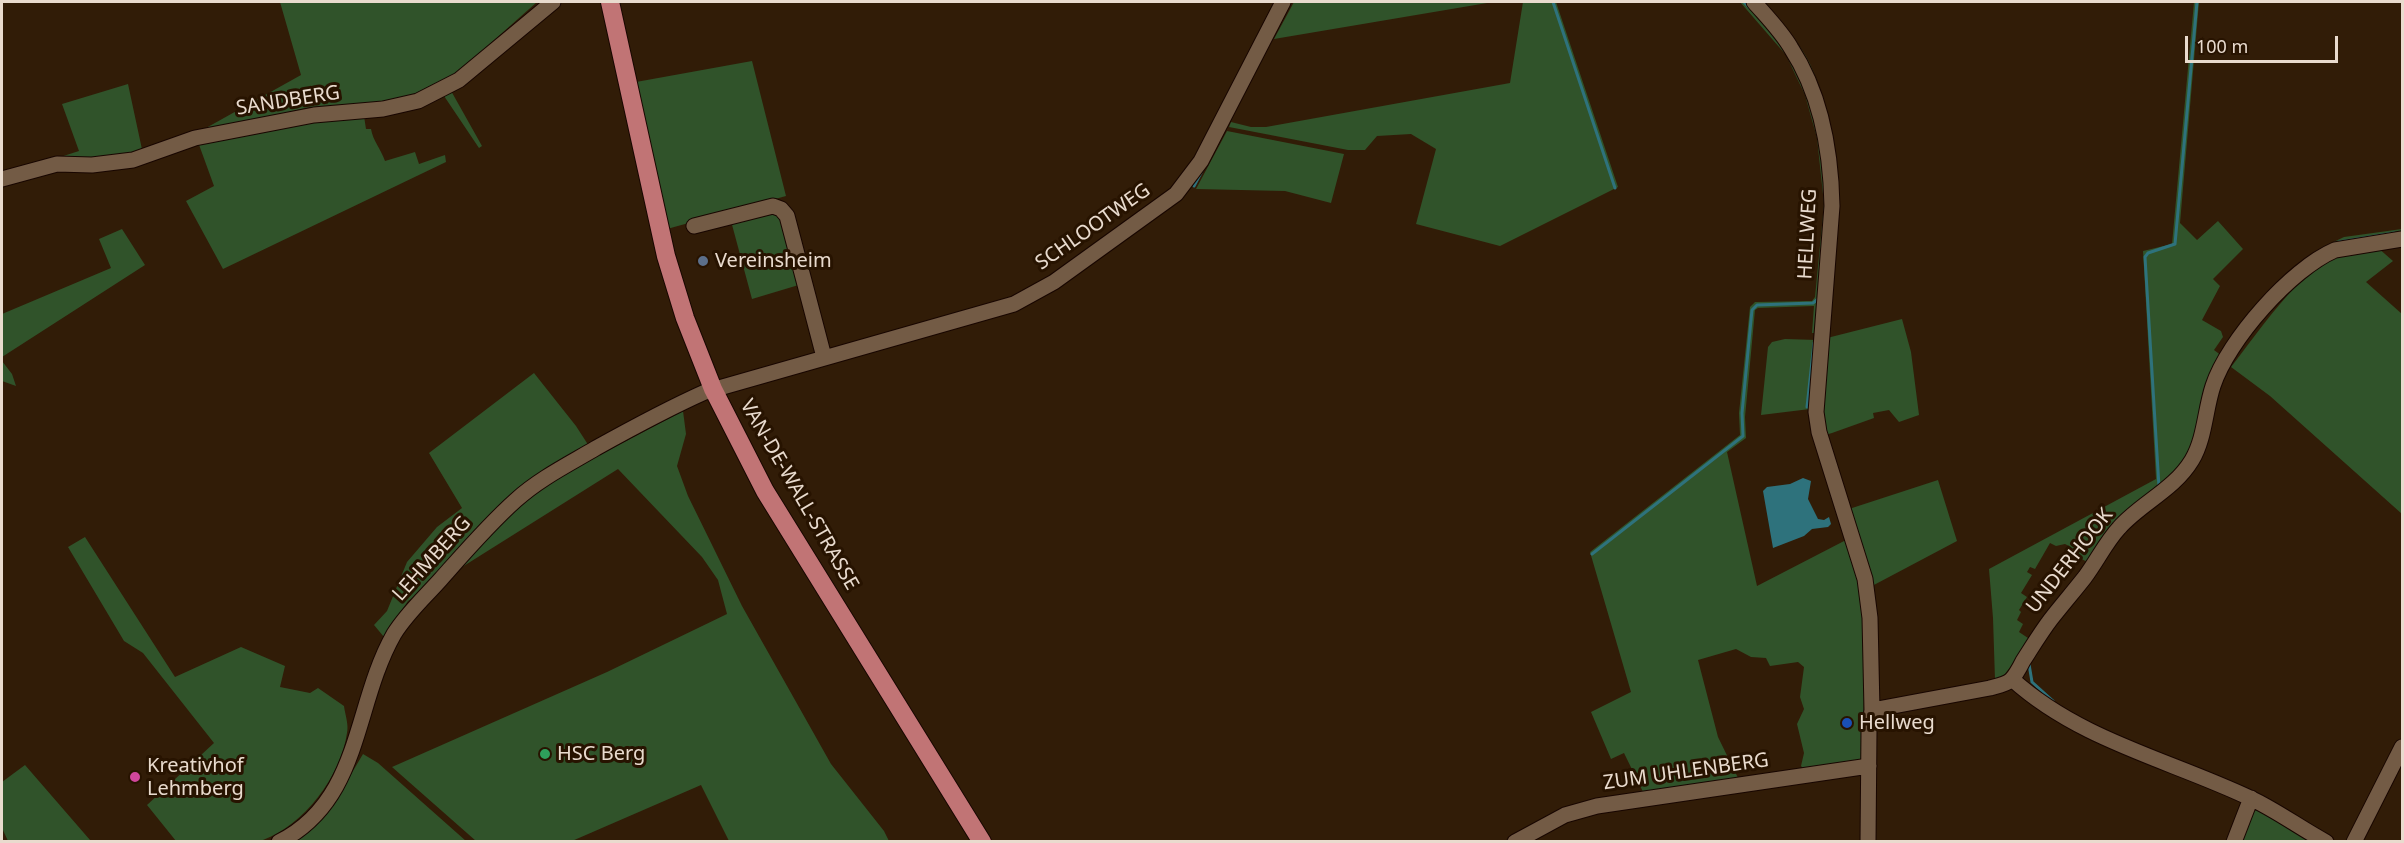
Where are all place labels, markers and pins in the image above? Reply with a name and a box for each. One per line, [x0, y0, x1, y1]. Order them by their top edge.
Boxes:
place label: Vereinsheim [715, 249, 832, 273]
marker: Vereinsheim [696, 254, 710, 268]
place label: Hellweg [1859, 711, 1935, 735]
marker: Hellweg [1840, 716, 1854, 730]
place label: HSC Berg [557, 742, 645, 766]
marker: HSC Berg [538, 747, 552, 761]
place label: Kreativhof Lehmberg [147, 754, 244, 801]
marker: Kreativhof Lehmberg [128, 770, 142, 784]

